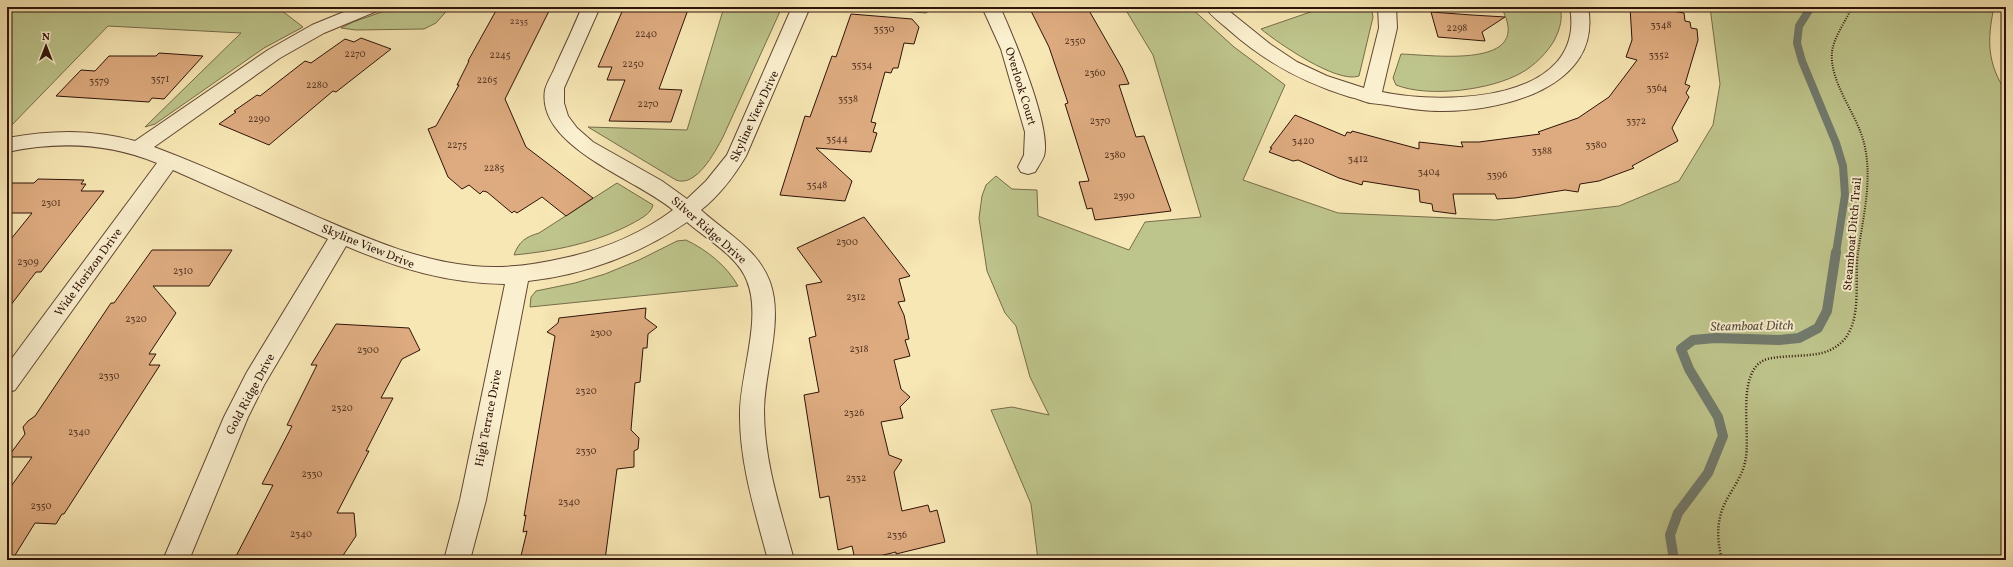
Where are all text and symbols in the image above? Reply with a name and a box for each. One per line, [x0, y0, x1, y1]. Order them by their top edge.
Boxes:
house number: 2235 [510, 15, 528, 28]
house number: 3348 [1650, 18, 1672, 32]
house number: 2298 [1447, 21, 1467, 35]
house number: 3530 [874, 22, 894, 36]
north arrow [26, 26, 66, 66]
house number: 2240 [635, 27, 657, 41]
text: N [42, 30, 50, 45]
house number: 2350 [1065, 34, 1085, 48]
street label: Overlook Court [1001, 45, 1040, 127]
house number: 2270 [345, 47, 365, 61]
house number: 2245 [490, 48, 511, 62]
house number: 3352 [1649, 48, 1669, 62]
house number: 2250 [622, 57, 644, 71]
house number: 3534 [851, 58, 873, 72]
house number: 2360 [1084, 66, 1106, 80]
street label: Skyline View Drive [727, 68, 783, 165]
house number: 3571 [151, 72, 169, 86]
house number: 2265 [477, 73, 497, 87]
house number: 3579 [89, 74, 109, 88]
house number: 2280 [306, 78, 328, 92]
house number: 3364 [1647, 81, 1667, 95]
house number: 3538 [838, 92, 858, 106]
house number: 2270 [638, 97, 658, 111]
house number: 2290 [248, 112, 270, 126]
house number: 2370 [1090, 114, 1110, 128]
house number: 3372 [1626, 114, 1646, 128]
house number: 3544 [826, 132, 848, 146]
house number: 3420 [1292, 134, 1314, 148]
house number: 2275 [447, 138, 467, 152]
house number: 3380 [1585, 138, 1607, 152]
house number: 3388 [1532, 144, 1552, 158]
house number: 2380 [1104, 148, 1126, 162]
house number: 3412 [1348, 152, 1368, 166]
house number: 2285 [484, 161, 504, 175]
house number: 3404 [1418, 165, 1440, 179]
house number: 3396 [1487, 168, 1507, 182]
street label: Steamboat Ditch Trail [1840, 176, 1866, 291]
house number: 3548 [807, 178, 827, 192]
house number: 2390 [1113, 189, 1135, 203]
street label: Silver Ridge Drive [667, 193, 750, 268]
house number: 2301 [41, 196, 61, 210]
street label: Skyline View Drive [319, 221, 417, 273]
street label: Wide Horizon Drive [51, 225, 126, 320]
house number: 2300 [836, 235, 858, 249]
house number: 2309 [17, 255, 39, 269]
house number: 2310 [173, 264, 193, 278]
house number: 2312 [846, 290, 866, 304]
house number: 2320 [125, 312, 147, 326]
water label: Steamboat Ditch [1710, 317, 1794, 337]
house number: 2300 [590, 326, 612, 340]
house number: 2318 [849, 342, 869, 356]
house number: 2300 [357, 343, 379, 357]
street label: Gold Ridge Drive [223, 351, 279, 438]
street label: High Terrace Drive [472, 368, 506, 468]
house number: 2330 [98, 369, 120, 383]
house number: 2320 [575, 384, 597, 398]
house number: 2320 [331, 401, 353, 415]
house number: 2326 [844, 406, 864, 420]
house number: 2340 [68, 425, 90, 439]
house number: 2330 [575, 444, 597, 458]
house number: 2330 [301, 467, 323, 481]
house number: 2332 [846, 471, 866, 485]
house number: 2340 [558, 495, 580, 509]
house number: 2350 [31, 499, 51, 513]
house number: 2340 [290, 527, 312, 541]
house number: 2336 [887, 528, 907, 542]

